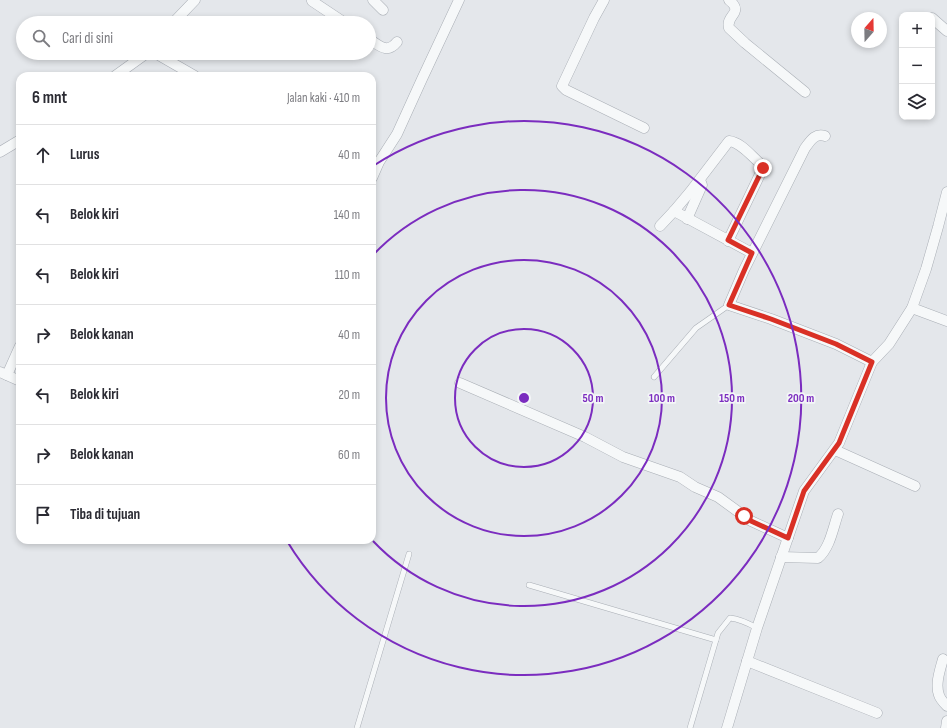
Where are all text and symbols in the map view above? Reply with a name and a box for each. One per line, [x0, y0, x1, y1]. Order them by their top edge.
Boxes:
north arrow [851, 12, 887, 48]
map controls [899, 12, 935, 120]
button: + [899, 12, 935, 48]
search box [16, 16, 376, 60]
icon: search [30, 27, 52, 49]
text: Cari di sini [62, 29, 113, 48]
button: − [899, 48, 935, 84]
button: layers [899, 84, 935, 120]
text: 6 mnt [32, 88, 67, 108]
text: Jalan kaki · 410 m [287, 90, 360, 106]
icon: ahead [32, 144, 54, 166]
text: Lurus [70, 145, 99, 164]
text: 40 m [338, 147, 360, 163]
route end [754, 159, 772, 177]
icon: left [32, 204, 54, 226]
text: Belok kiri [70, 205, 119, 224]
text: 140 m [334, 207, 360, 223]
icon: left [32, 264, 54, 286]
text: Belok kiri [70, 265, 119, 284]
text: 110 m [335, 267, 360, 283]
icon: right [32, 324, 54, 346]
text: Belok kanan [70, 325, 134, 344]
text: 40 m [338, 327, 360, 343]
icon: left [32, 384, 54, 406]
text: Belok kiri [70, 385, 119, 404]
text: 20 m [338, 387, 360, 403]
centre of rings [517, 391, 531, 405]
text: 50 m [583, 391, 603, 406]
text: 100 m [649, 391, 675, 406]
text: 150 m [719, 391, 745, 406]
text: 200 m [788, 391, 814, 406]
icon: right [32, 444, 54, 466]
text: Belok kanan [70, 445, 134, 464]
text: 60 m [338, 447, 360, 463]
icon: arrive [32, 504, 54, 526]
text: Tiba di tujuan [70, 505, 140, 524]
route start [735, 507, 753, 525]

